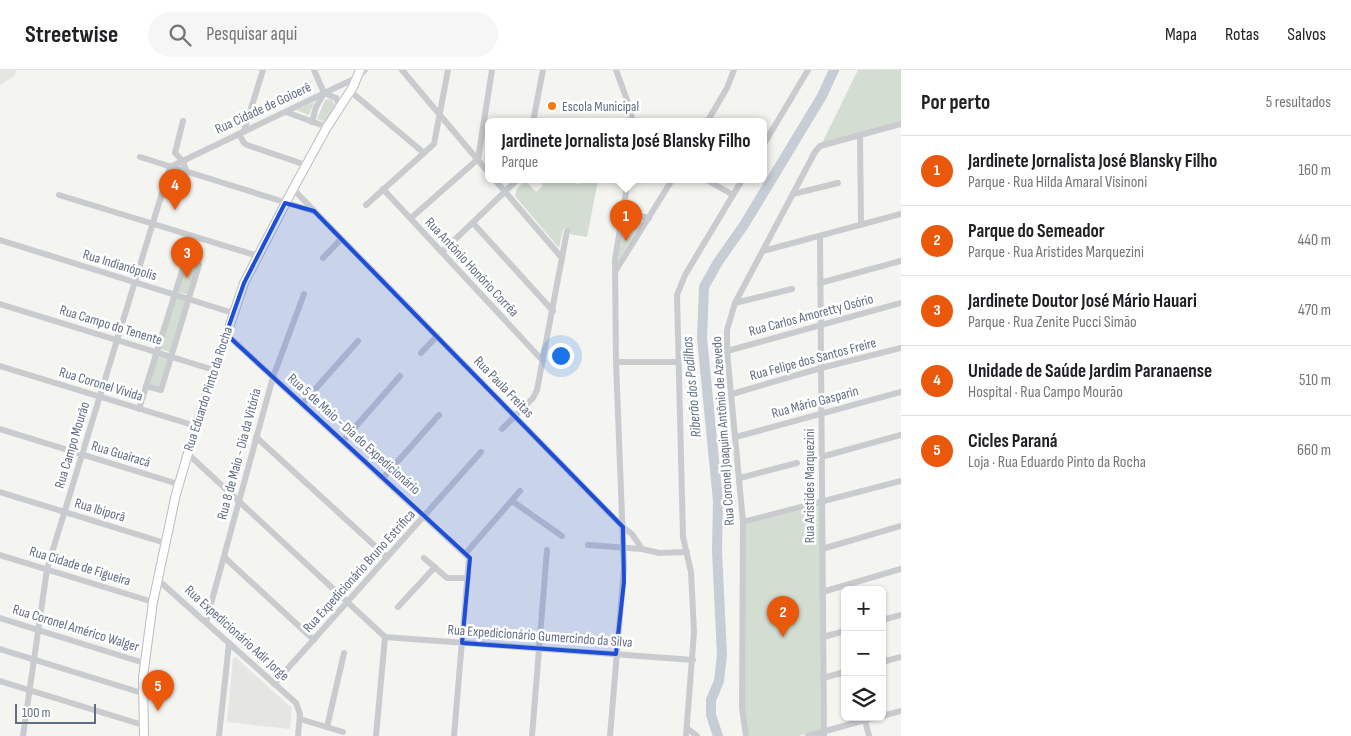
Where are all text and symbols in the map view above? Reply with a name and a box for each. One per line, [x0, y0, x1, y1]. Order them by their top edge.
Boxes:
search box [148, 12, 498, 57]
text: Streetwise [25, 20, 118, 49]
icon: search [166, 21, 194, 49]
text: Pesquisar aqui [206, 23, 297, 46]
text: Mapa [1165, 24, 1197, 45]
text: Rotas [1225, 24, 1259, 45]
text: Salvos [1287, 24, 1326, 45]
street label: Rua Cidade de Goioerê [212, 78, 314, 138]
text: Por perto [921, 90, 990, 115]
text: 5 resultados [1266, 93, 1331, 112]
place label: Escola Municipal [562, 98, 639, 115]
marker: Escola Municipal [546, 100, 558, 112]
popup [485, 118, 767, 183]
text: Jardinete Jornalista José Blansky Filho [501, 130, 751, 153]
text: Jardinete Jornalista José Blansky Filho [968, 150, 1217, 173]
text: Parque [501, 153, 538, 172]
text: 1 [934, 161, 940, 180]
text: 160 m [1298, 161, 1331, 180]
pin: 4 [159, 169, 191, 210]
text: Parque · Rua Hilda Amaral Visinoni [968, 173, 1147, 192]
pin: 1 [610, 200, 642, 241]
street label: Rua Antônio Honório Corrêa [422, 214, 522, 320]
text: Parque do Semeador [968, 220, 1105, 243]
text: 2 [933, 231, 941, 250]
text: 440 m [1298, 231, 1331, 250]
pin: 3 [171, 237, 203, 278]
text: Parque · Rua Aristides Marquezini [968, 243, 1144, 262]
street label: Rua Indianópolis [81, 246, 159, 284]
street label: Rua Carlos Amoretty Osório [747, 290, 875, 340]
text: Jardinete Doutor José Mário Hauari [968, 290, 1197, 313]
street label: Rua Campo do Tenente [58, 301, 164, 349]
text: 3 [933, 301, 941, 320]
text: 470 m [1298, 301, 1331, 320]
text: Parque · Rua Zenite Pucci Simão [968, 313, 1137, 332]
street label: Rua Eduardo Pinto da Rocha [180, 325, 236, 453]
street label: Rua Felipe dos Santos Freire [748, 334, 878, 384]
water label: Riberão dos Padilhas [678, 335, 706, 438]
street label: Rua Coronel Joaquim Antônio de Azevedo [708, 336, 738, 526]
your location [548, 343, 574, 369]
street label: Rua Paula Freitas [470, 353, 538, 421]
text: Unidade de Saúde Jardim Paranaense [968, 360, 1212, 383]
street label: Rua Coronel Vivida [57, 363, 145, 405]
street label: Rua 5 de Maio - Dia do Expedicionário [284, 370, 424, 498]
text: 4 [933, 371, 941, 390]
text: 510 m [1299, 371, 1331, 390]
street label: Rua Mário Gasparin [770, 382, 860, 422]
text: Hospital · Rua Campo Mourão [968, 383, 1123, 402]
street label: Rua 8 de Maio - Dia da Vitória [213, 387, 265, 521]
street label: Rua Campo Mourão [51, 399, 93, 490]
street label: Rua Aristides Marquezini [801, 429, 818, 543]
text: Cicles Paraná [968, 430, 1058, 453]
street label: Rua Guairacá [89, 437, 153, 471]
text: 5 [933, 441, 941, 460]
text: 660 m [1297, 441, 1331, 460]
text: Loja · Rua Eduardo Pinto da Rocha [968, 453, 1146, 472]
street label: Rua Ibiporã [73, 494, 127, 526]
street label: Rua Expedicionário Bruno Estrifica [299, 506, 419, 636]
street label: Rua Cidade de Figueira [27, 543, 133, 589]
street label: Rua Expedicionário Adir Jorge [181, 582, 293, 684]
map controls [841, 586, 886, 721]
button: + [841, 586, 886, 631]
pin: 2 [767, 596, 799, 637]
street label: Rua Coronel Américo Walger [11, 601, 141, 655]
street label: Rua Expedicionário Gumercindo da Silva [447, 621, 633, 651]
button: − [841, 631, 886, 676]
pin: 5 [142, 670, 174, 711]
button: layers [841, 676, 886, 721]
scale bar [15, 701, 96, 724]
text: 100 m [22, 704, 51, 721]

